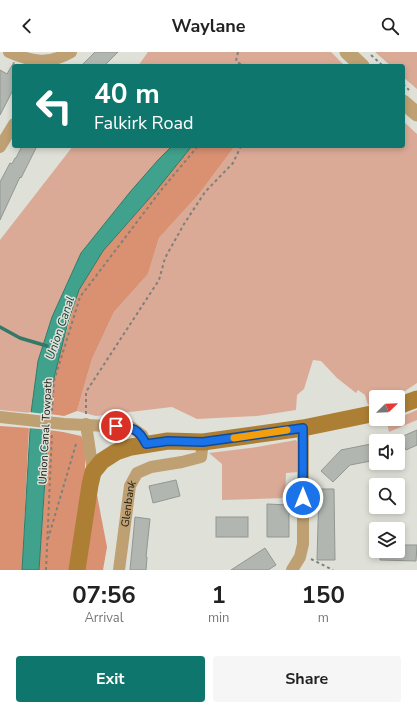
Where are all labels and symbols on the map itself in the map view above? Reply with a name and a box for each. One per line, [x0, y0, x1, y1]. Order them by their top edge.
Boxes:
water label: Union Canal [42, 294, 78, 362]
street label: Union Canal Towpath [35, 377, 56, 485]
north arrow [369, 390, 405, 426]
pin [99, 409, 133, 443]
street label: Glenbank [118, 477, 140, 528]
position arrow [282, 477, 324, 519]

